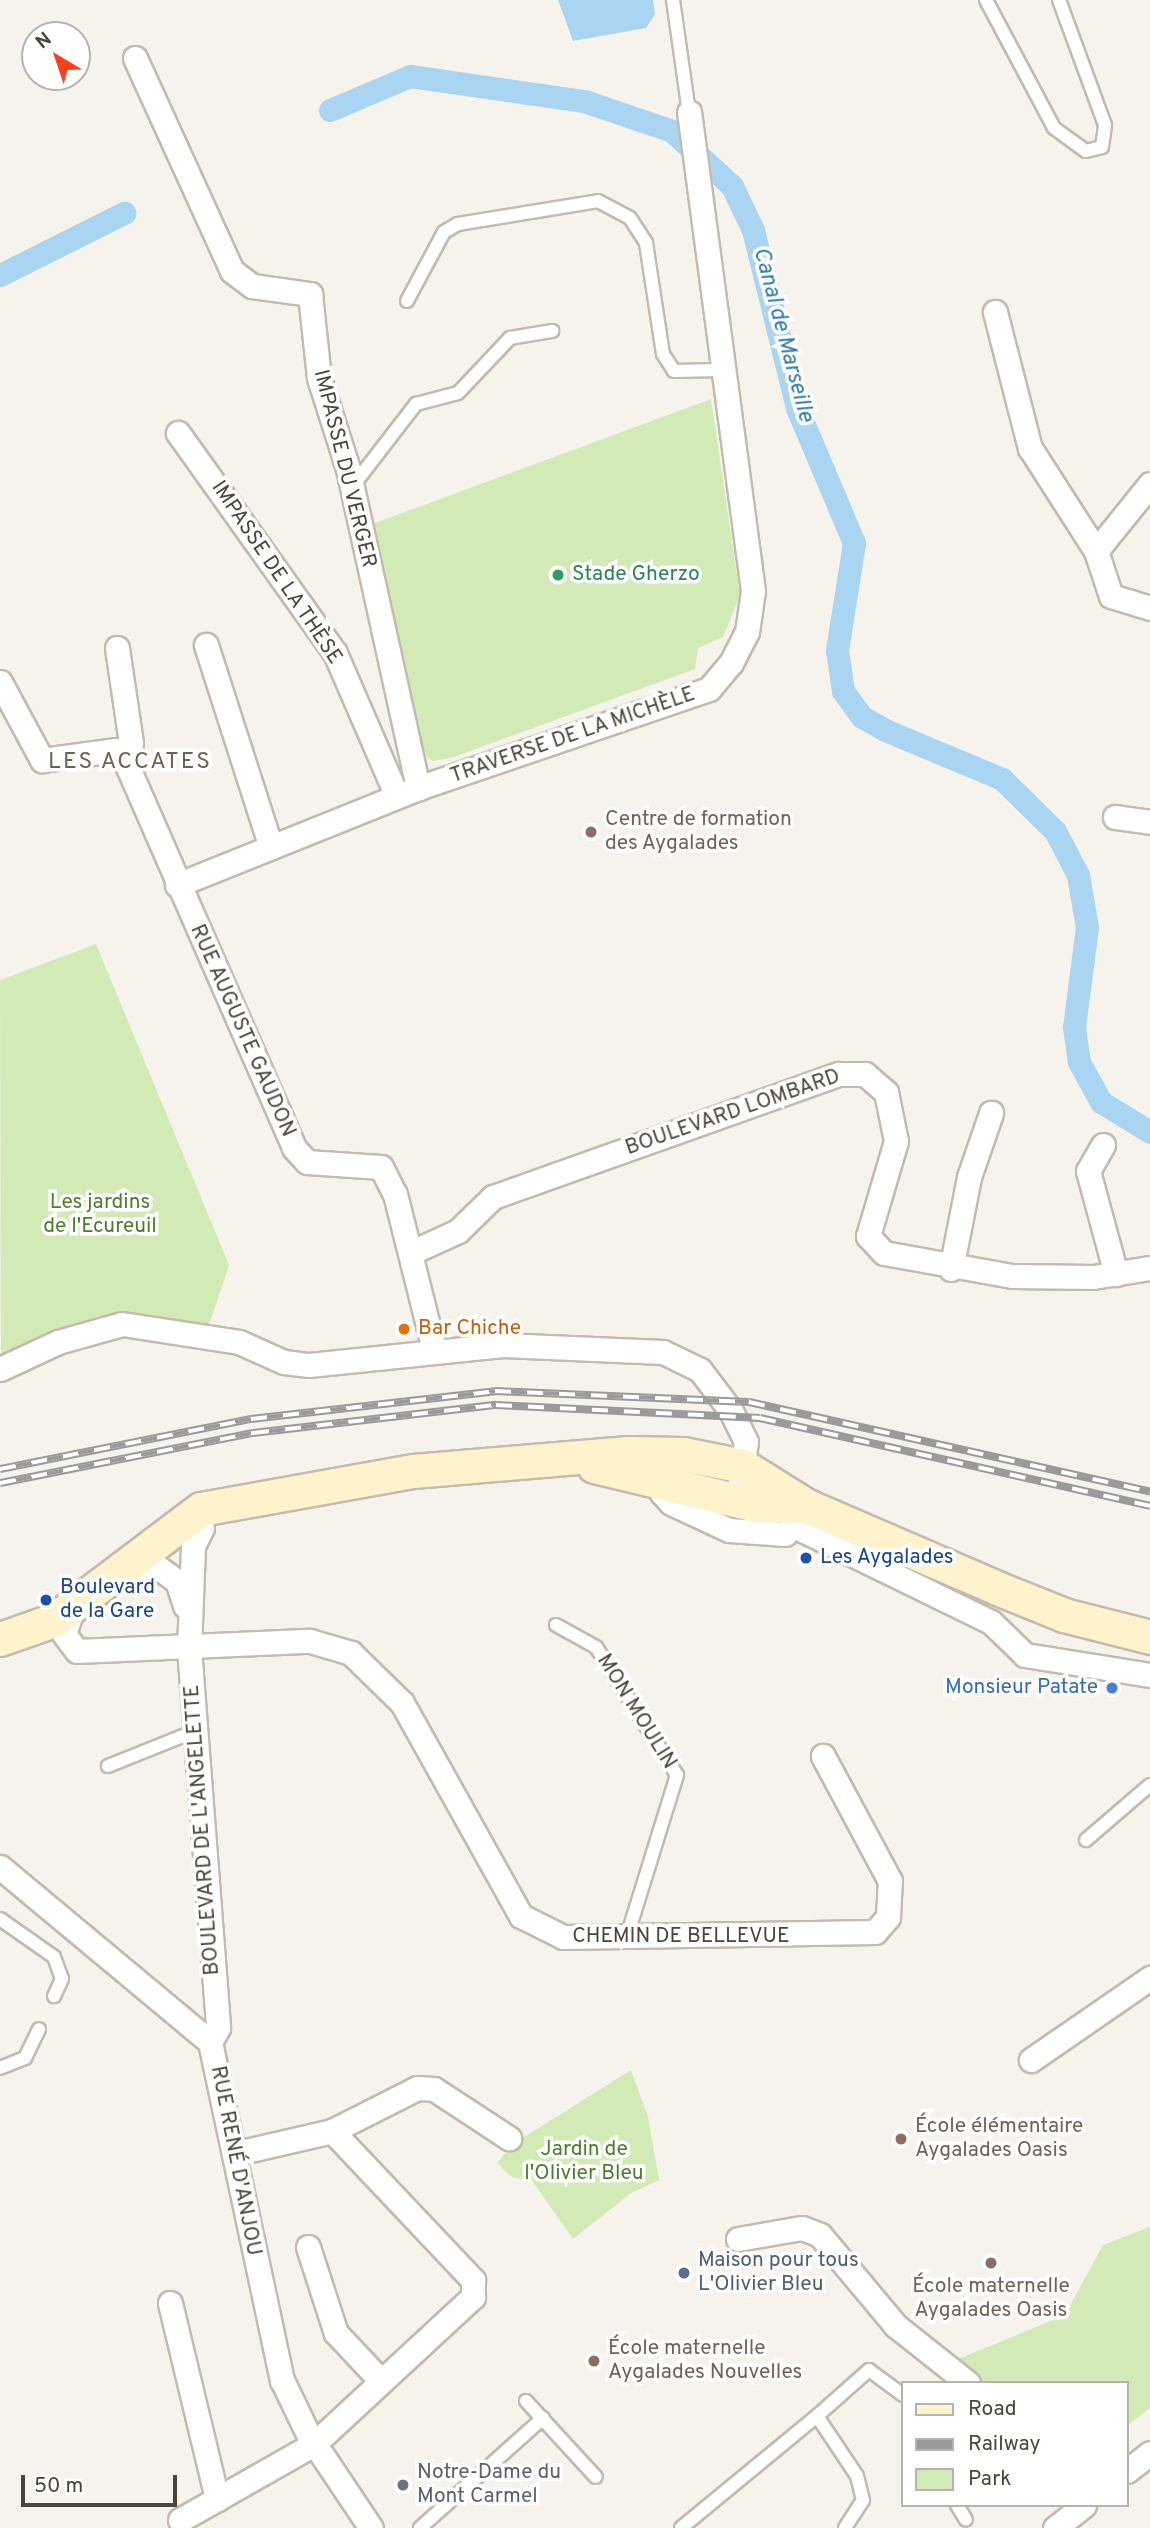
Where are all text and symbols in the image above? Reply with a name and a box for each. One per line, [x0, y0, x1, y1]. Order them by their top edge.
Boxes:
north arrow [21, 21, 91, 91]
text: N [31, 28, 57, 55]
water label: Canal de Marseille [745, 245, 819, 425]
street label: IMPASSE DU VERGER [307, 367, 381, 571]
street label: IMPASSE DE LA THÈSE [205, 476, 347, 670]
place label: Stade Gherzo [572, 562, 700, 588]
marker: Stade Gherzo [550, 567, 566, 583]
street label: TRAVERSE DE LA MICHÈLE [447, 682, 699, 790]
district label: LES ACCATES [49, 749, 211, 777]
place label: Centre de formation des Aygalades [605, 807, 792, 857]
marker: Centre de formation des Aygalades [583, 824, 599, 840]
street label: RUE AUGUSTE GAUDON [184, 920, 300, 1142]
street label: BOULEVARD LOMBARD [622, 1064, 844, 1162]
park label: Les jardins de l'Ecureuil [43, 1190, 157, 1240]
place label: Bar Chiche [418, 1316, 521, 1342]
marker: Bar Chiche [396, 1321, 412, 1337]
place label: Les Aygalades [820, 1545, 954, 1571]
marker: Les Aygalades [798, 1550, 814, 1566]
place label: Boulevard de la Gare [60, 1575, 155, 1625]
marker: Boulevard de la Gare [38, 1592, 54, 1608]
street label: MON MOULIN [591, 1650, 681, 1774]
place label: Monsieur Patate [945, 1675, 1098, 1701]
marker: Monsieur Patate [1104, 1680, 1120, 1696]
street label: BOULEVARD DE L'ANGELETTE [180, 1684, 226, 1976]
street label: CHEMIN DE BELLEVUE [572, 1924, 790, 1950]
street label: RUE RENÉ D'ANJOU [204, 2064, 266, 2258]
place label: École élémentaire Aygalades Oasis [915, 2114, 1083, 2164]
marker: École élémentaire Aygalades Oasis [893, 2131, 909, 2147]
park label: Jardin de l'Olivier Bleu [524, 2137, 644, 2187]
place label: Maison pour tous L'Olivier Bleu [698, 2248, 859, 2298]
marker: École maternelle Aygalades Oasis [983, 2255, 999, 2271]
marker: Maison pour tous L'Olivier Bleu [676, 2265, 692, 2281]
place label: École maternelle Aygalades Oasis [912, 2274, 1070, 2324]
place label: École maternelle Aygalades Nouvelles [608, 2336, 802, 2386]
marker: École maternelle Aygalades Nouvelles [586, 2353, 602, 2369]
legend [902, 2381, 1129, 2507]
text: Road [968, 2396, 1017, 2423]
text: Railway [968, 2431, 1041, 2458]
place label: Notre-Dame du Mont Carmel [417, 2460, 561, 2510]
scale bar [24, 2462, 180, 2506]
text: Park [968, 2466, 1011, 2493]
text: 50 m [34, 2473, 83, 2500]
marker: Notre-Dame du Mont Carmel [395, 2477, 411, 2493]

